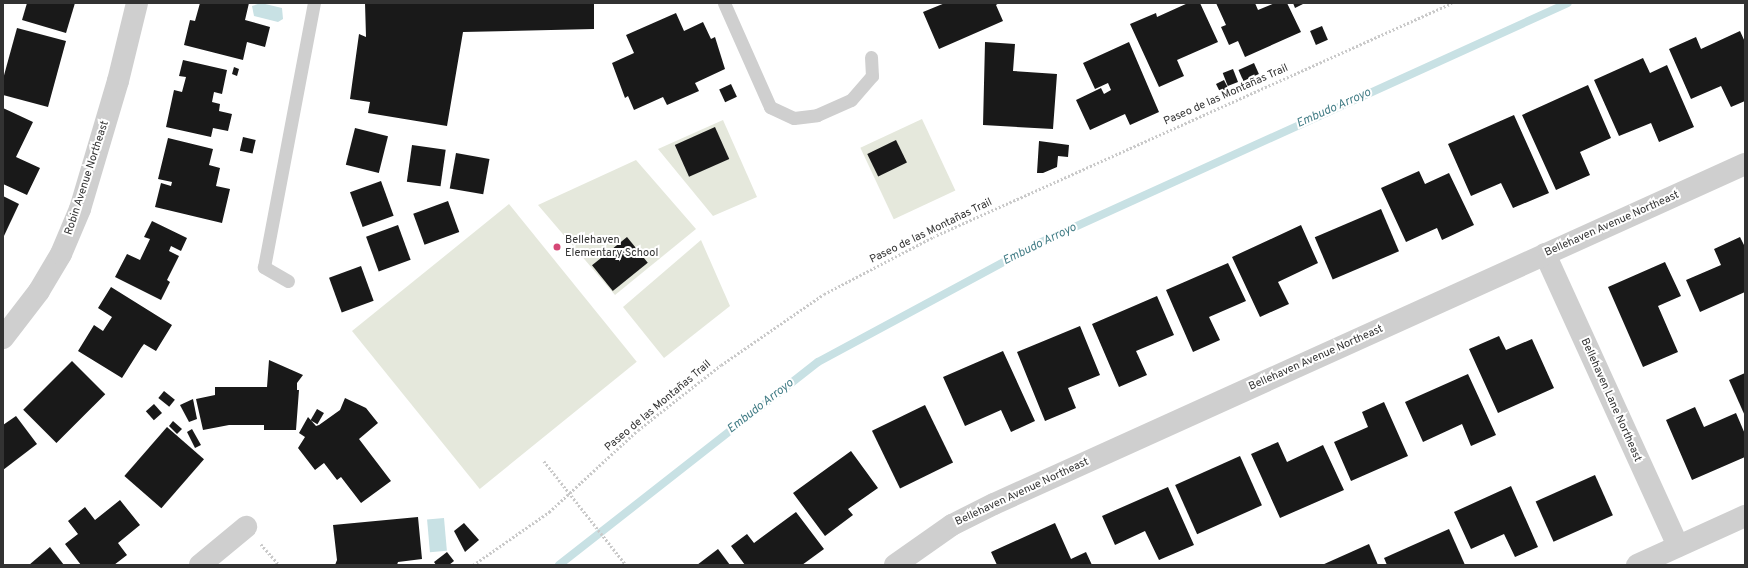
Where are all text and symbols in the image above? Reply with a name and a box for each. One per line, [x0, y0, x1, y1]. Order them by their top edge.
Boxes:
street label: Paseo de las Montañas Trail [1162, 61, 1290, 129]
water label: Embudo Arroyo [1294, 86, 1374, 132]
street label: Robin Avenue Northeast [62, 119, 112, 237]
street label: Bellehaven Avenue Northeast [1543, 188, 1681, 260]
street label: Paseo de las Montañas Trail [867, 195, 995, 267]
water label: Embudo Arroyo [1001, 221, 1079, 269]
place label: Bellehaven Elementary School [565, 234, 658, 260]
marker: Bellehaven Elementary School [552, 242, 562, 252]
street label: Bellehaven Avenue Northeast [1247, 322, 1385, 394]
street label: Bellehaven Lane Northeast [1578, 336, 1644, 464]
street label: Paseo de las Montañas Trail [602, 358, 714, 454]
water label: Embudo Arroyo [725, 377, 797, 437]
street label: Bellehaven Avenue Northeast [953, 455, 1091, 529]

